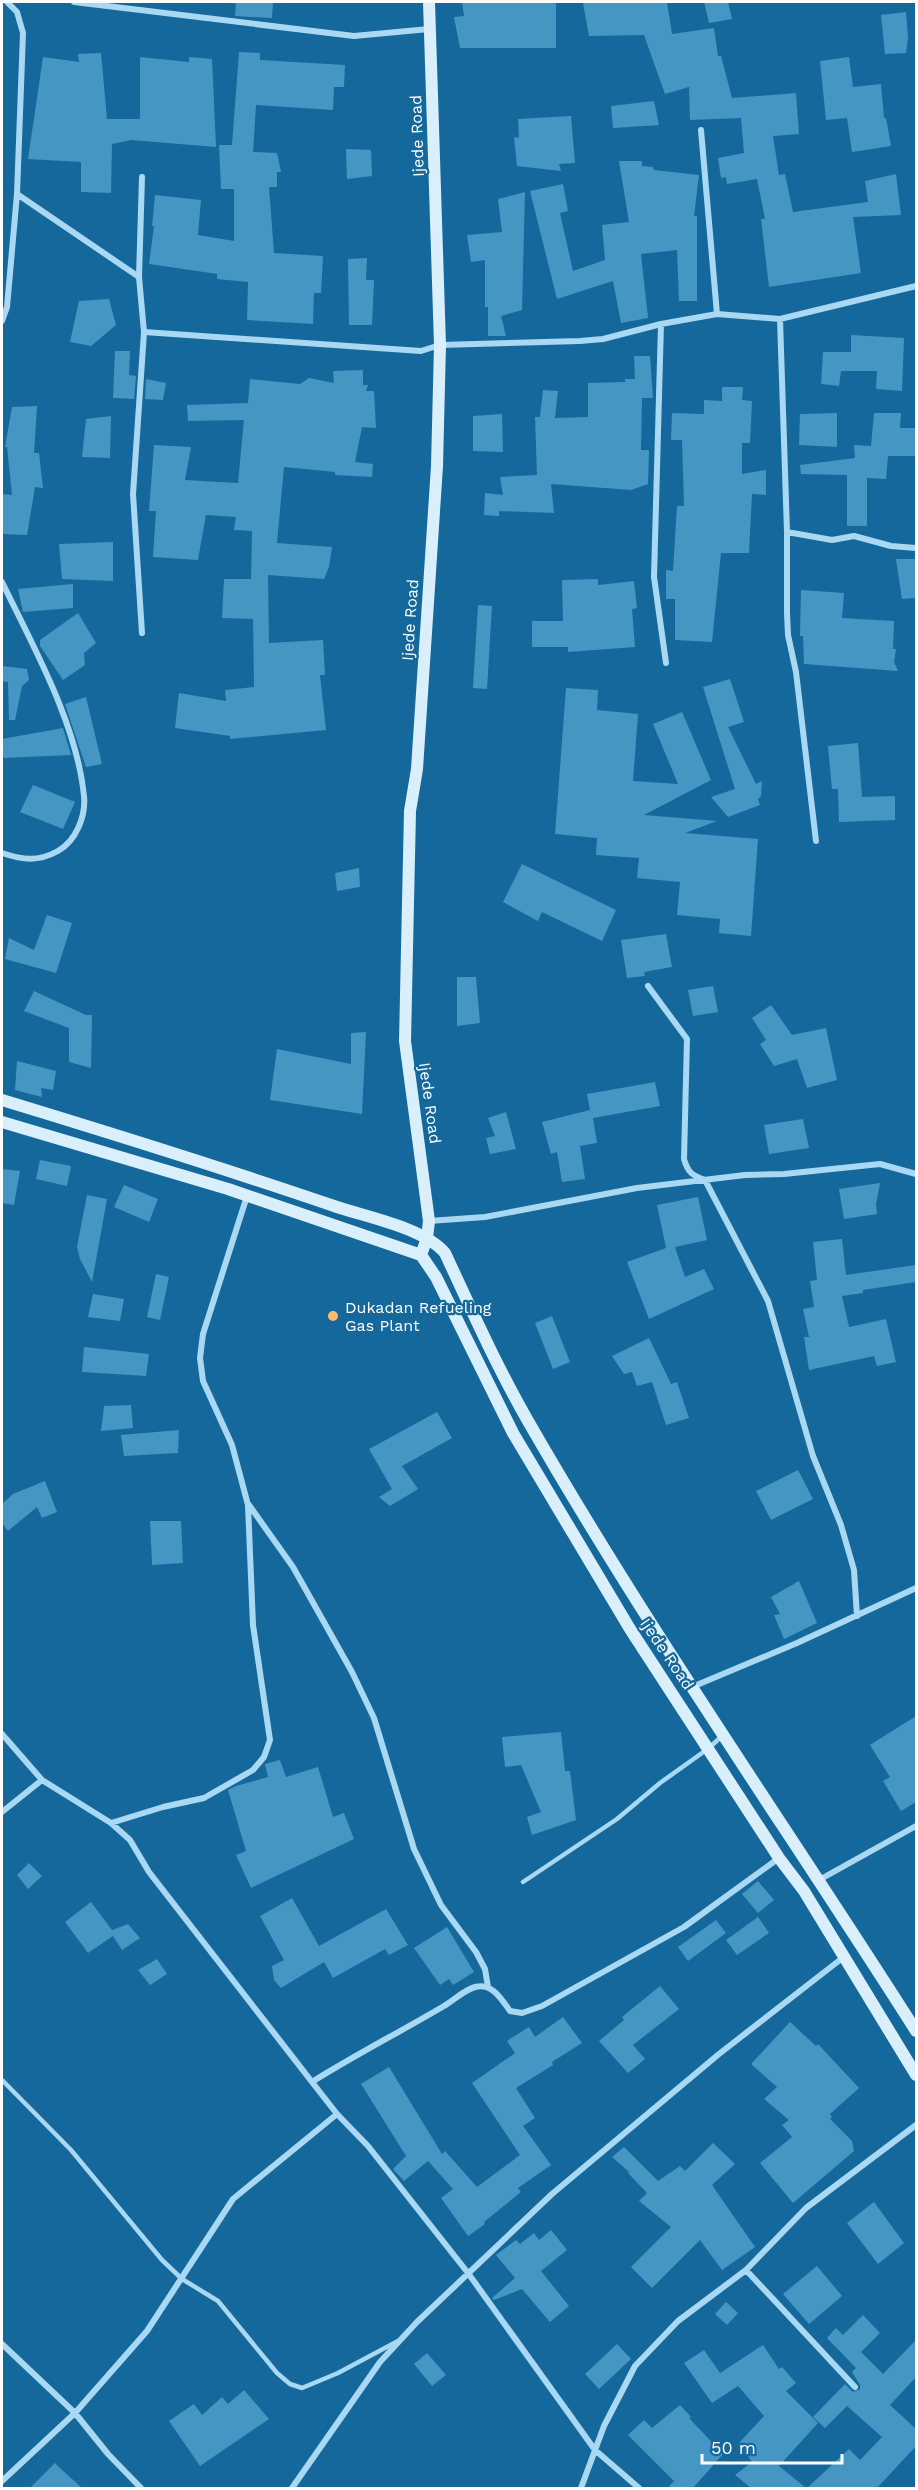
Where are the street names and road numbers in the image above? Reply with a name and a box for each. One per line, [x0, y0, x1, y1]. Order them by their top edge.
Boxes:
street label: Ijede Road [406, 95, 428, 177]
street label: Ijede Road [398, 578, 422, 662]
street label: Ijede Road [415, 1061, 445, 1145]
street label: Ijede Road [636, 1615, 698, 1693]

